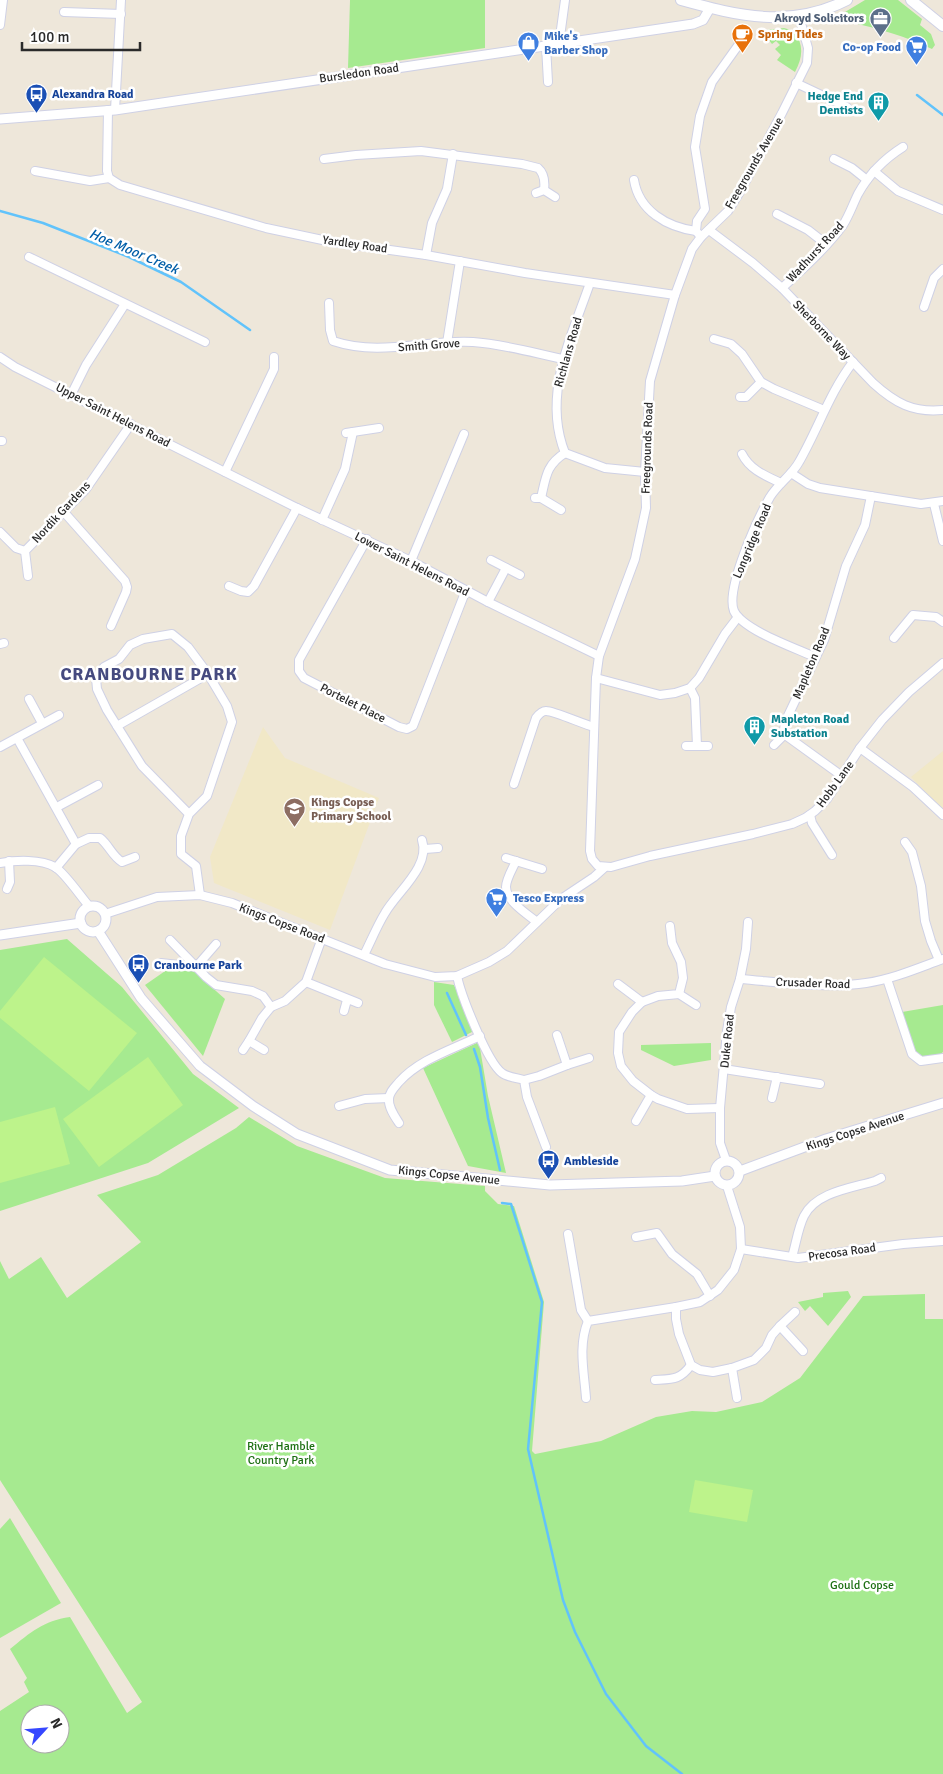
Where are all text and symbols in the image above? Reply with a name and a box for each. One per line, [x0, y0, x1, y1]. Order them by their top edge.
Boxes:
office icon: Akroyd Solicitors [868, 6, 892, 37]
place label: Akroyd Solicitors [774, 11, 865, 26]
scale bar [22, 20, 140, 52]
cafe icon: Spring Tides [730, 22, 754, 53]
place label: Spring Tides [758, 27, 823, 42]
text: 100 m [30, 28, 70, 46]
place label: Mike's Barber Shop [544, 29, 609, 58]
shop icon: Mike's Barber Shop [516, 31, 540, 62]
supermarket icon: Co-op Food [905, 35, 929, 66]
place label: Co-op Food [843, 40, 902, 55]
street label: Bursledon Road [318, 60, 400, 87]
bus stop icon: Alexandra Road [24, 82, 48, 113]
place label: Alexandra Road [52, 87, 134, 102]
place label: Hedge End Dentists [807, 89, 864, 118]
building icon: Hedge End Dentists [867, 91, 891, 122]
street label: Freegrounds Avenue [722, 115, 787, 212]
street label: Wadhurst Road [783, 219, 847, 286]
water label: Hoe Moor Creek [87, 225, 183, 279]
street label: Yardley Road [321, 233, 388, 256]
street label: Sherborne Way [789, 297, 854, 364]
street label: Richlans Road [551, 315, 586, 389]
street label: Smith Grove [398, 336, 461, 355]
street label: Upper Saint Helens Road [53, 380, 173, 451]
street label: Freegrounds Road [638, 402, 657, 494]
street label: Nordik Gardens [29, 478, 94, 546]
street label: Longridge Road [730, 501, 775, 581]
street label: Lower Saint Helens Road [352, 529, 472, 600]
street label: Mapleton Road [790, 625, 833, 701]
district label: CRANBOURNE PARK [60, 663, 238, 685]
street label: Portelet Place [317, 680, 388, 726]
place label: Mapleton Road Substation [771, 712, 850, 741]
building icon: Mapleton Road Substation [743, 714, 767, 745]
street label: Hobb Lane [813, 758, 857, 811]
place label: Kings Copse Primary School [311, 795, 392, 824]
school or university icon: Kings Copse Primary School [283, 797, 307, 828]
supermarket icon: Tesco Express [485, 886, 509, 917]
place label: Tesco Express [513, 891, 585, 906]
street label: Kings Copse Road [237, 900, 327, 947]
bus stop icon: Cranbourne Park [126, 953, 150, 984]
place label: Cranbourne Park [154, 958, 243, 973]
street label: Crusader Road [775, 975, 851, 992]
street label: Duke Road [717, 1013, 738, 1069]
street label: Kings Copse Avenue [804, 1109, 906, 1154]
bus stop icon: Ambleside [536, 1149, 560, 1180]
place label: Ambleside [564, 1154, 619, 1169]
street label: Kings Copse Avenue [397, 1163, 501, 1188]
street label: Precosa Road [807, 1240, 877, 1265]
park label: River Hamble Country Park [247, 1439, 315, 1468]
park label: Gould Copse [830, 1578, 894, 1593]
north arrow [20, 1704, 70, 1754]
text: N [46, 1715, 66, 1732]

